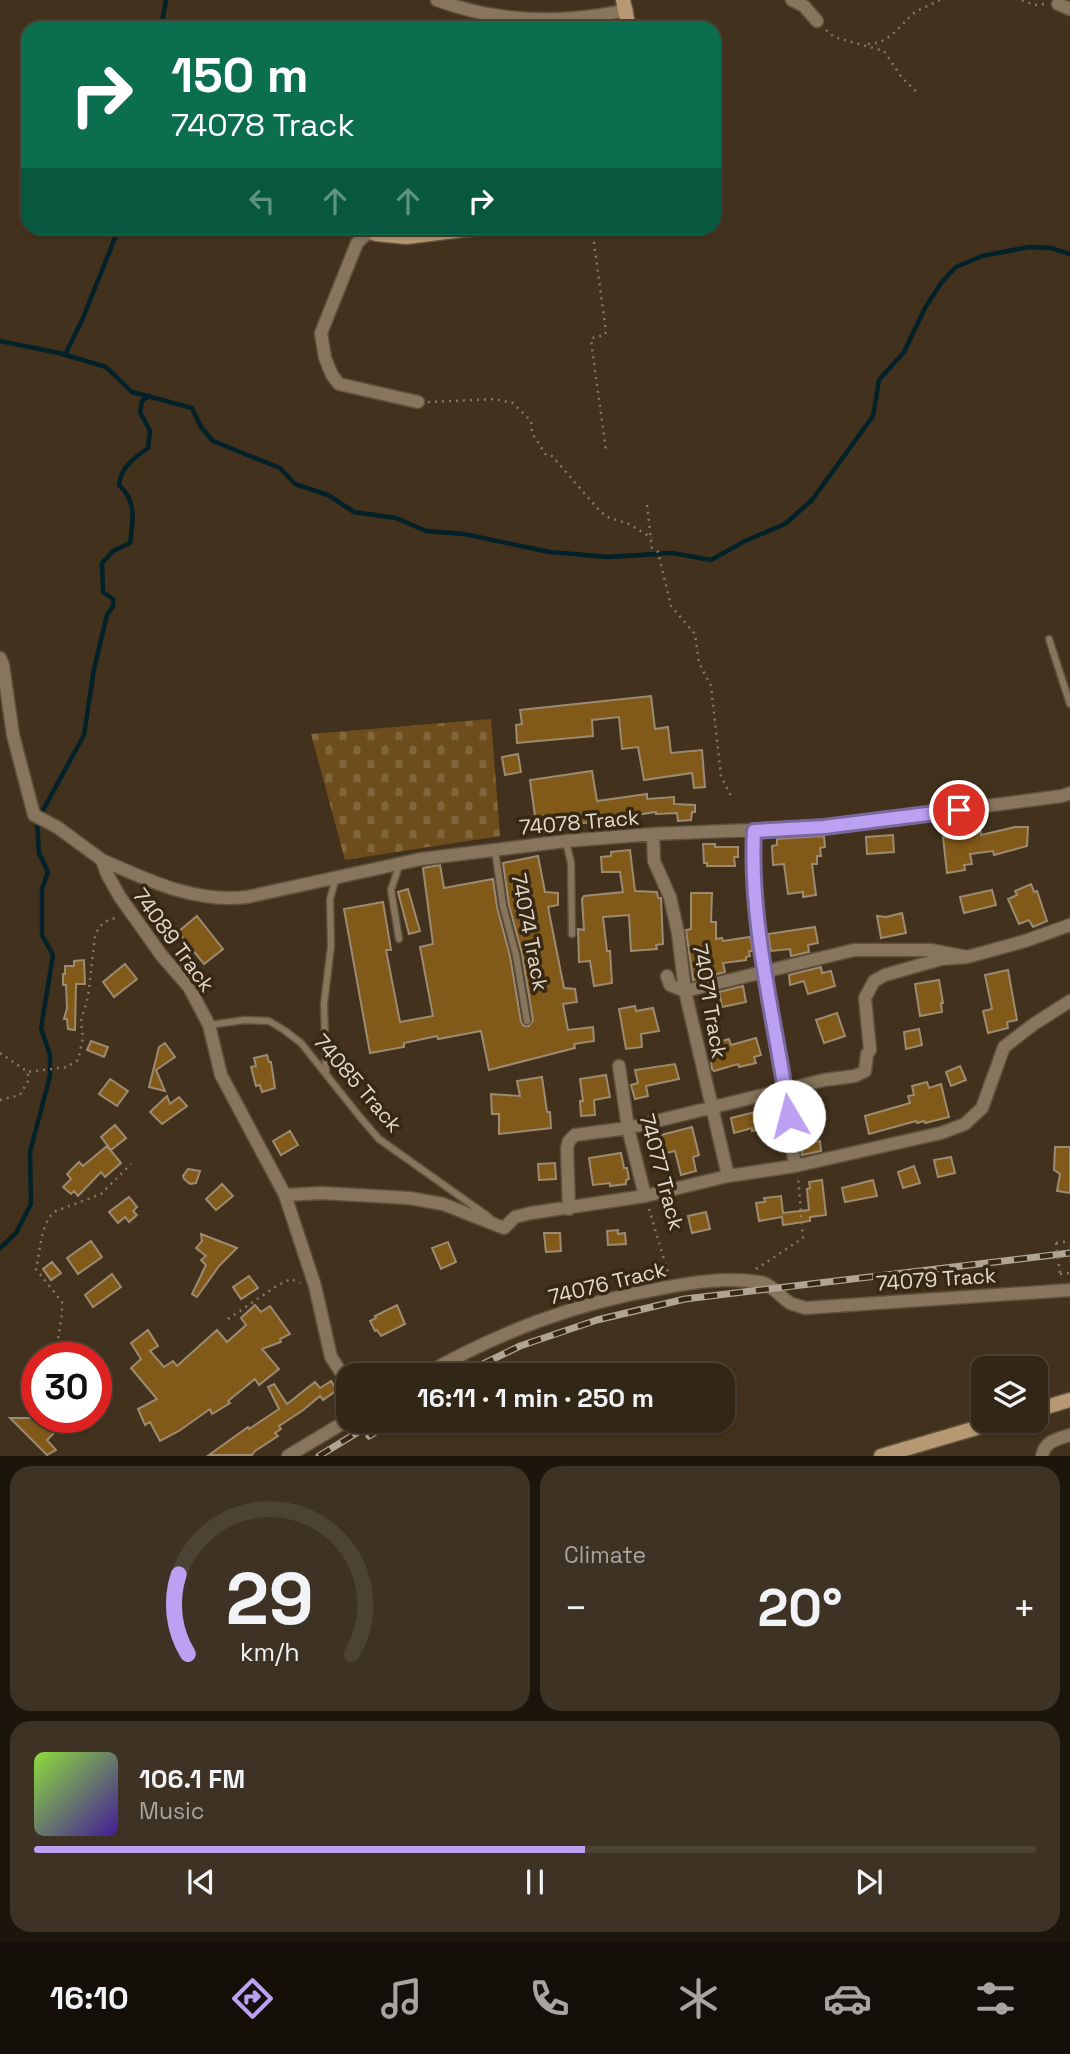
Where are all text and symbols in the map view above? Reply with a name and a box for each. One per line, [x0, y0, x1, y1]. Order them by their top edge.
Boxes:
text: 150 m [171, 44, 309, 106]
icon: right [56, 49, 147, 140]
text: 74078 Track [171, 105, 355, 145]
icon: left [243, 182, 281, 220]
icon: ahead [316, 182, 354, 220]
icon: ahead [389, 182, 427, 220]
icon: right [462, 182, 500, 220]
pin [929, 780, 989, 840]
icon: arrive [940, 791, 978, 829]
street label: 74078 Track [518, 803, 640, 841]
street label: 74074 Track [505, 871, 555, 993]
street label: 74089 Track [127, 883, 221, 997]
street label: 74071 Track [687, 942, 733, 1060]
street label: 74085 Track [308, 1028, 408, 1138]
position arrow [752, 1079, 826, 1153]
street label: 74077 Track [634, 1111, 690, 1233]
street label: 74076 Track [545, 1255, 669, 1311]
street label: 74079 Track [875, 1261, 997, 1297]
speed limit sign: 30 [21, 1342, 112, 1433]
map controls [971, 1356, 1048, 1433]
button: layers [971, 1356, 1048, 1433]
text: 16:11 · 1 min · 250 m [417, 1381, 654, 1415]
text: Climate [564, 1540, 646, 1570]
text: 29 [226, 1553, 314, 1646]
text: 20° [757, 1575, 843, 1641]
text: − [564, 1584, 588, 1632]
text: + [1012, 1584, 1036, 1632]
text: km/h [240, 1636, 300, 1668]
text: 106.1 FM [139, 1762, 245, 1796]
text: Music [139, 1796, 204, 1826]
icon: previous [182, 1863, 220, 1901]
icon: pause [516, 1863, 554, 1901]
icon: next [850, 1863, 888, 1901]
icon: directions [228, 1974, 277, 2023]
icon: music [377, 1974, 426, 2023]
icon: phone [525, 1974, 574, 2023]
icon: climate [674, 1974, 723, 2023]
icon: car [823, 1974, 872, 2023]
icon: filters [971, 1974, 1020, 2023]
text: 16:10 [50, 1978, 129, 2018]

